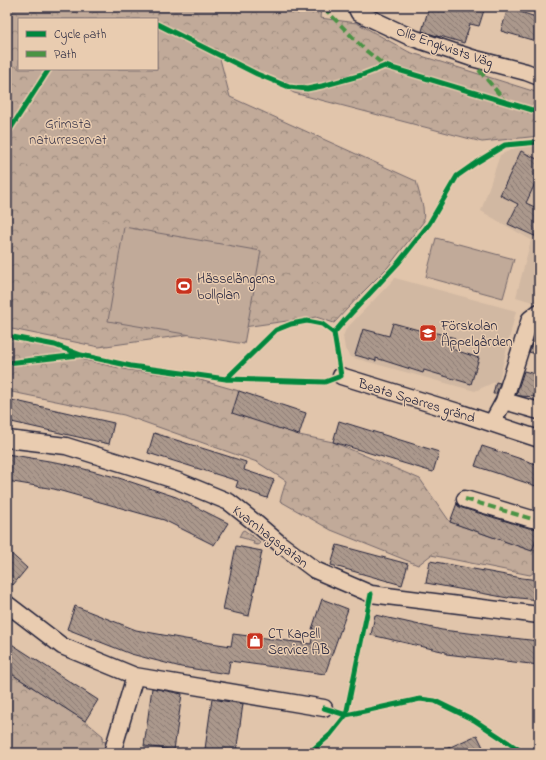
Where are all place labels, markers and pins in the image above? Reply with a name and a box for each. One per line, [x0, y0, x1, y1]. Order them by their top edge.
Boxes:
place label: Hässelängens bollplan [197, 269, 276, 306]
sports icon: Hässelängens bollplan [174, 276, 194, 296]
place label: Förskolan Äppelgården [440, 316, 513, 354]
school or university icon: Förskolan Äppelgården [418, 323, 438, 343]
place label: CT Kapell Service AB [268, 624, 330, 661]
shop icon: CT Kapell Service AB [245, 631, 265, 651]

